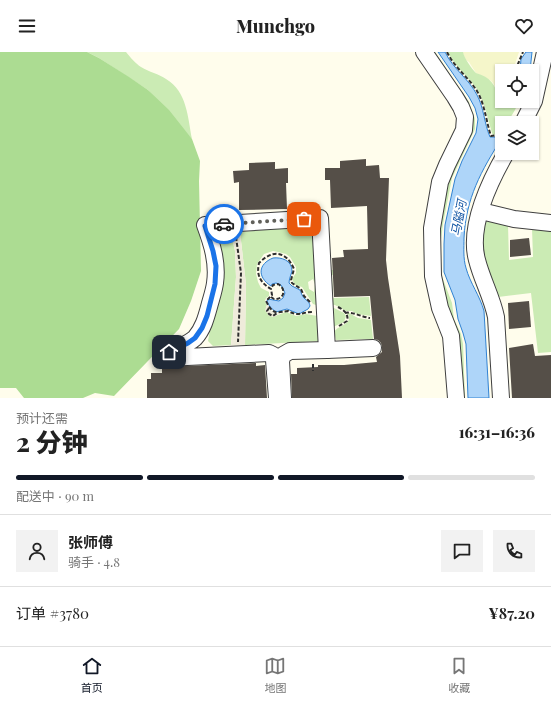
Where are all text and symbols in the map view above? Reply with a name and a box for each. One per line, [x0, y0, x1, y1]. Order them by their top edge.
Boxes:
text: Munchgo [236, 14, 315, 38]
icon: menu [16, 15, 38, 37]
icon: heart [513, 15, 535, 37]
map controls [495, 64, 539, 160]
button: locate [495, 64, 539, 108]
button: layers [495, 116, 539, 160]
water label: 马隘河 [447, 197, 470, 237]
pin [287, 202, 321, 236]
courier [204, 204, 244, 244]
icon: bag [293, 208, 315, 230]
icon: car [213, 213, 235, 235]
pin [152, 335, 186, 369]
icon: home [158, 341, 180, 363]
text: 预计还需 [16, 409, 68, 426]
text: 16:31–16:36 [459, 422, 535, 442]
text: 2 分钟 [16, 424, 88, 459]
text: 配送中 · 90 m [16, 487, 94, 504]
button: person [16, 530, 58, 572]
button: chat [441, 530, 483, 572]
button: phone [493, 530, 535, 572]
text: 张师傅 [68, 532, 113, 552]
text: 骑手 · 4.8 [68, 553, 120, 570]
text: 订单 #3780 [16, 603, 89, 623]
text: ¥87.20 [489, 603, 535, 623]
tab: 首页 [81, 655, 103, 695]
tab: 地图 [264, 655, 286, 695]
tab: 收藏 [448, 655, 470, 695]

